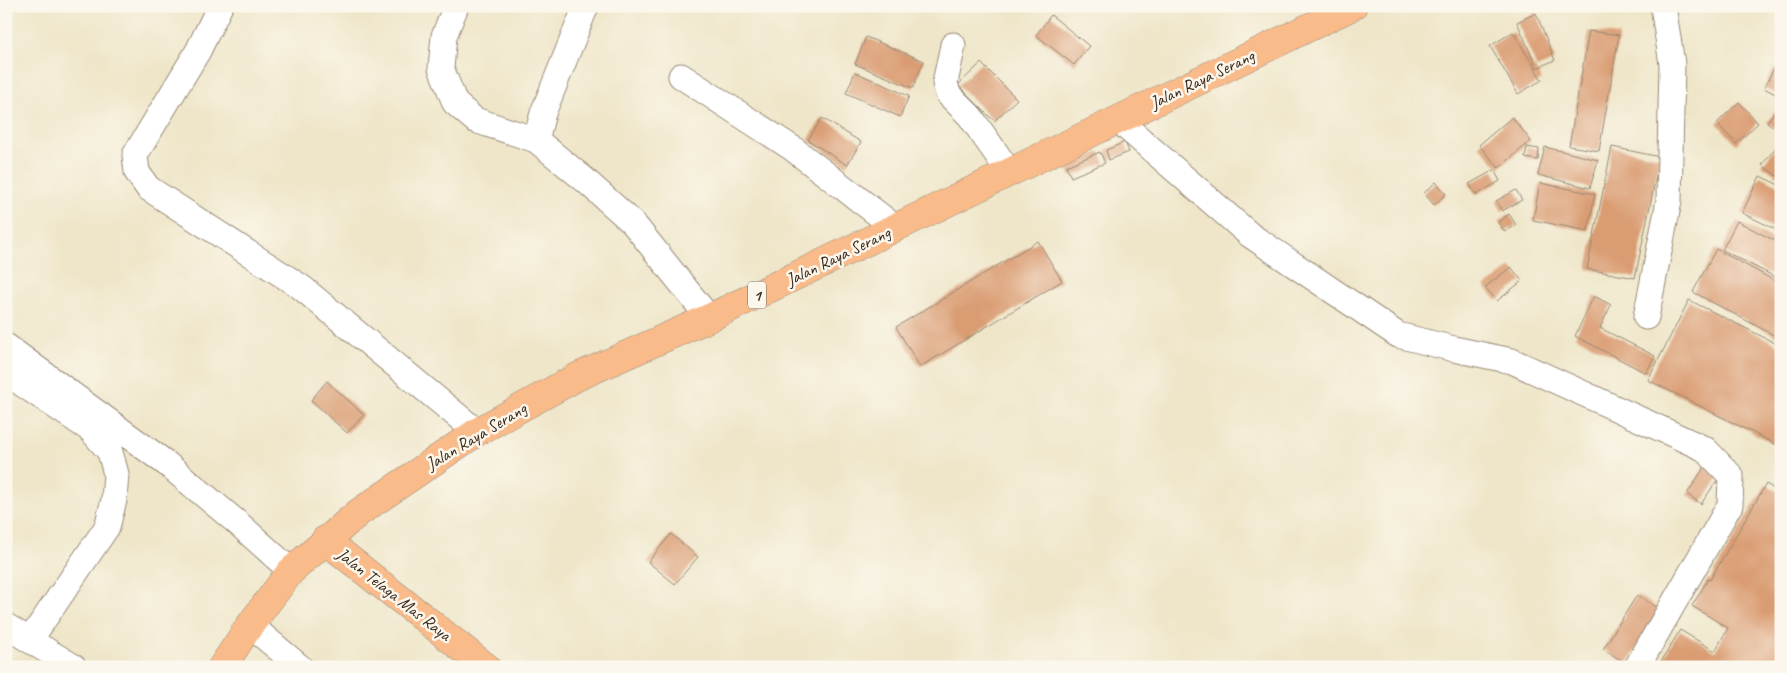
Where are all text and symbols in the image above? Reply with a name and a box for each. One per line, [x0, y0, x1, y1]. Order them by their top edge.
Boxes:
street label: Jalan Raya Serang [1145, 44, 1259, 114]
street label: Jalan Raya Serang [781, 221, 895, 291]
road number: 1 [748, 282, 766, 308]
street label: Jalan Raya Serang [421, 397, 532, 475]
street label: Jalan Telaga Mas Raya [332, 542, 457, 647]

